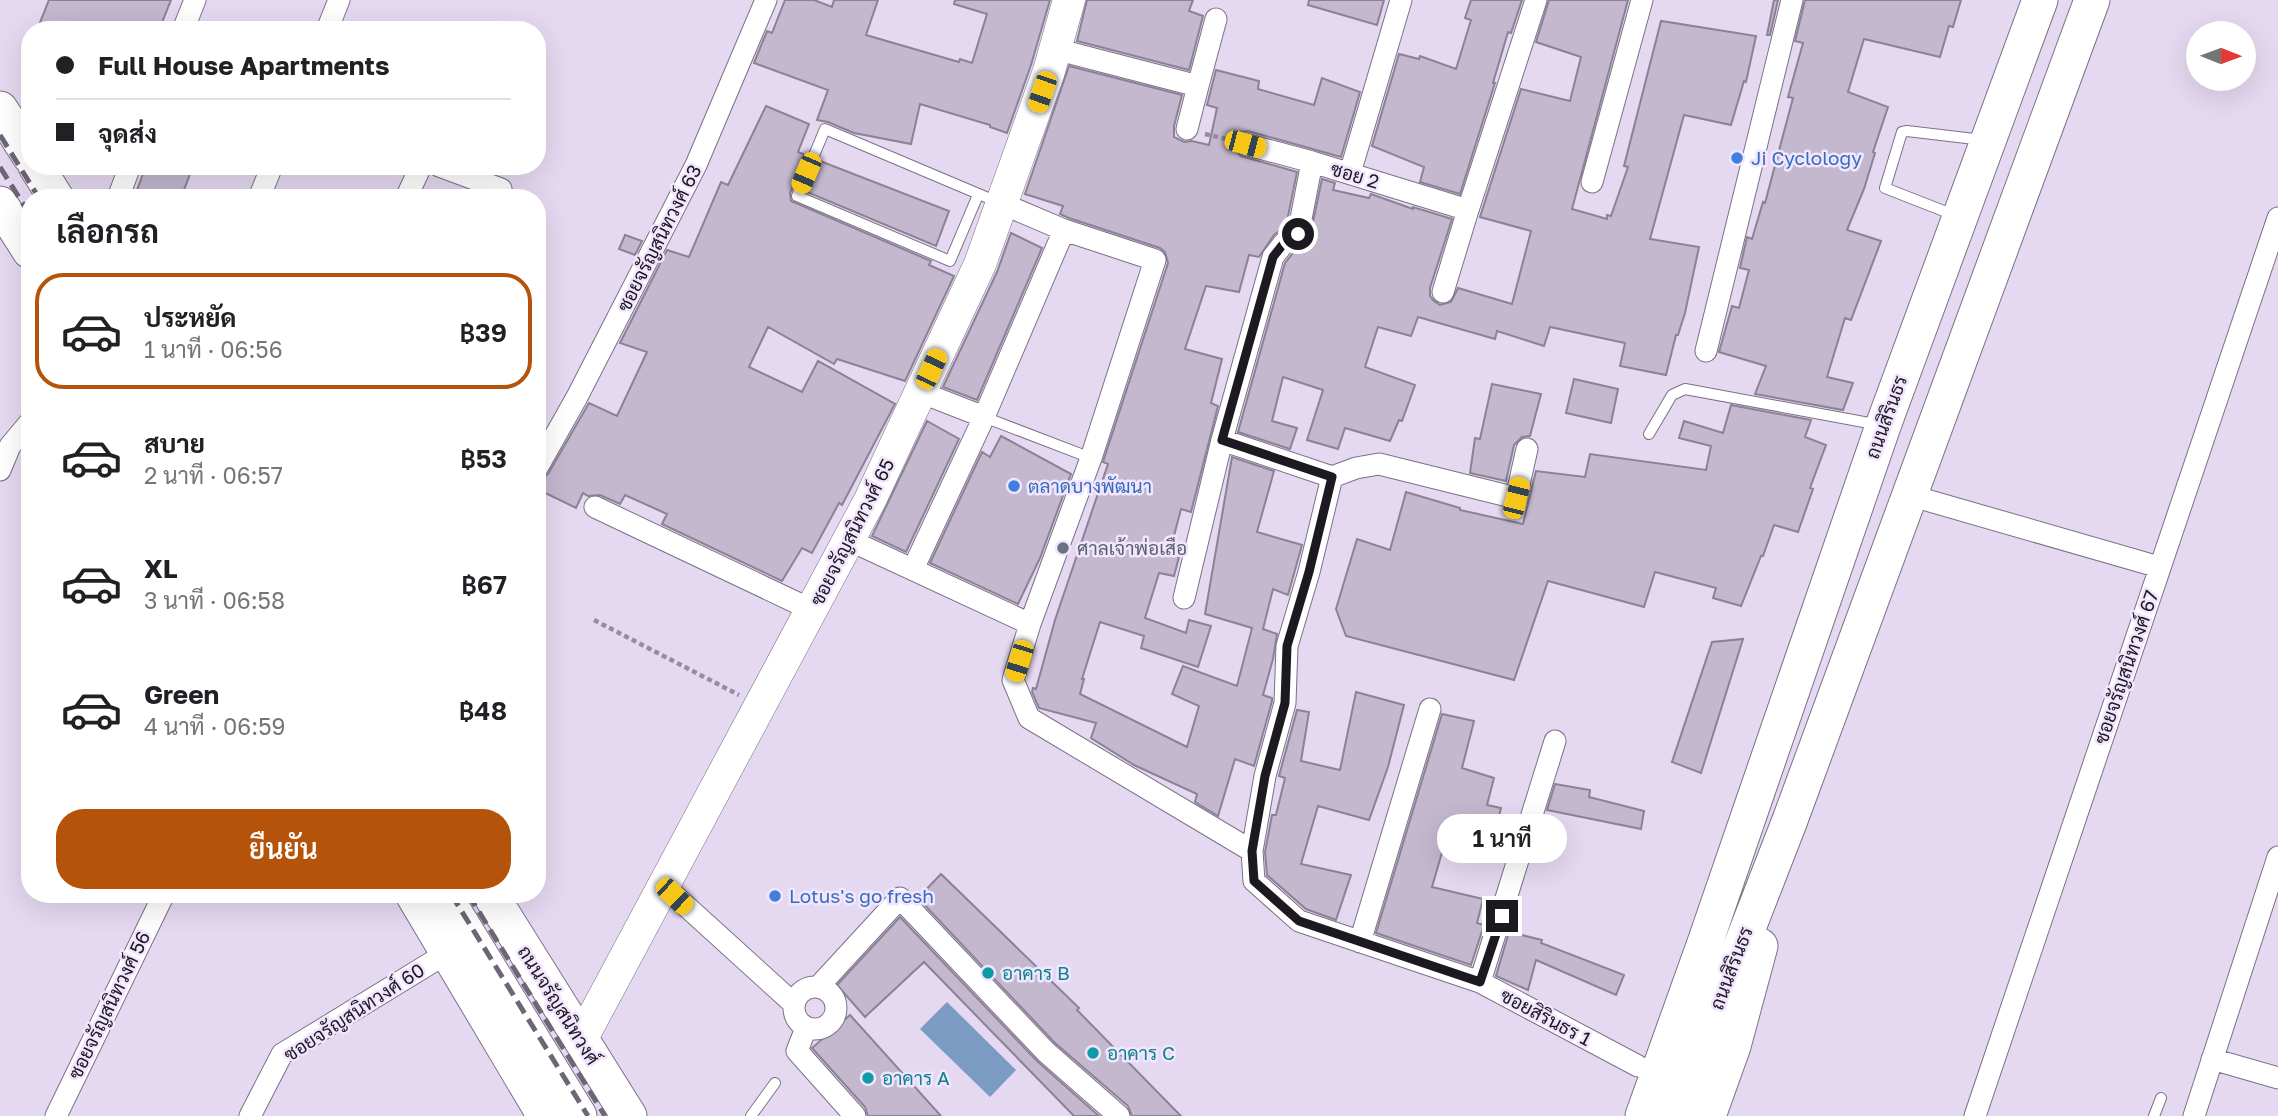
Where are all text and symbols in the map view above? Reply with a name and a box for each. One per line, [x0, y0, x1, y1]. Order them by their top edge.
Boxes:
north arrow [2186, 21, 2256, 91]
map controls [2186, 21, 2256, 91]
text: Full House Apartments [98, 50, 389, 81]
car [1026, 69, 1059, 115]
text: จุดส่ง [98, 118, 157, 149]
car [1222, 128, 1269, 160]
place label: Ji Cyclology [1751, 146, 1862, 169]
car [789, 150, 824, 196]
marker: Ji Cyclology [1729, 150, 1745, 166]
street label: ซอย 2 [1328, 156, 1382, 193]
street label: ซอยจรัญสนิทวงศ์ 63 [612, 160, 706, 316]
text: เลือกรถ [56, 212, 159, 250]
route start [1282, 218, 1314, 250]
icon: car [60, 300, 123, 363]
text: ประหยัด [144, 302, 237, 333]
text: ฿39 [459, 317, 507, 348]
text: 1 นาที · 06:56 [144, 335, 283, 363]
car [913, 346, 950, 392]
street label: ถนนสิรินธร [1860, 372, 1911, 462]
icon: car [60, 426, 123, 489]
text: สบาย [144, 428, 205, 459]
text: ฿53 [460, 443, 507, 474]
street label: ซอยจรัญสนิทวงศ์ 65 [805, 454, 899, 610]
text: 2 นาที · 06:57 [144, 461, 283, 489]
place label: ตลาดบางพัฒนา [1028, 474, 1152, 497]
car [1501, 475, 1532, 521]
marker: ตลาดบางพัฒนา [1006, 478, 1022, 494]
place label: ศาลเจ้าพ่อเสือ [1077, 536, 1187, 559]
marker: ศาลเจ้าพ่อเสือ [1055, 540, 1071, 556]
icon: car [60, 552, 123, 615]
text: XL [144, 553, 178, 584]
text: ฿67 [461, 569, 507, 600]
text: 3 นาที · 06:58 [144, 586, 285, 614]
street label: ซอยจรัญสนิทวงศ์ 67 [2088, 587, 2164, 747]
car [1003, 638, 1036, 684]
icon: car [60, 678, 123, 741]
text: Green [144, 679, 219, 710]
text: ฿48 [459, 695, 507, 726]
text: 4 นาที · 06:59 [144, 712, 285, 740]
button: ยืนยัน [56, 809, 511, 889]
callout: 1 นาที [1437, 814, 1567, 864]
text: 1 นาที [1472, 824, 1532, 852]
car [652, 874, 697, 918]
place label: Lotus's go fresh [789, 884, 934, 907]
marker: Lotus's go fresh [767, 888, 783, 904]
route end [1486, 900, 1518, 932]
street label: ถนนสิรินธร [1704, 923, 1757, 1013]
street label: ซอยจรัญสนิทวงศ์ 56 [63, 927, 155, 1083]
street label: ถนนจรัญสนิทวงศ์ [513, 941, 605, 1069]
street label: ซอยจรัญสนิทวงศ์ 60 [279, 958, 429, 1066]
place label: อาคาร B [1002, 961, 1070, 984]
marker: อาคาร B [980, 965, 996, 981]
street label: ซอยสิรินธร 1 [1497, 983, 1596, 1050]
place label: อาคาร C [1107, 1041, 1175, 1064]
marker: อาคาร C [1085, 1045, 1101, 1061]
place label: อาคาร A [882, 1066, 950, 1089]
marker: อาคาร A [860, 1070, 876, 1086]

